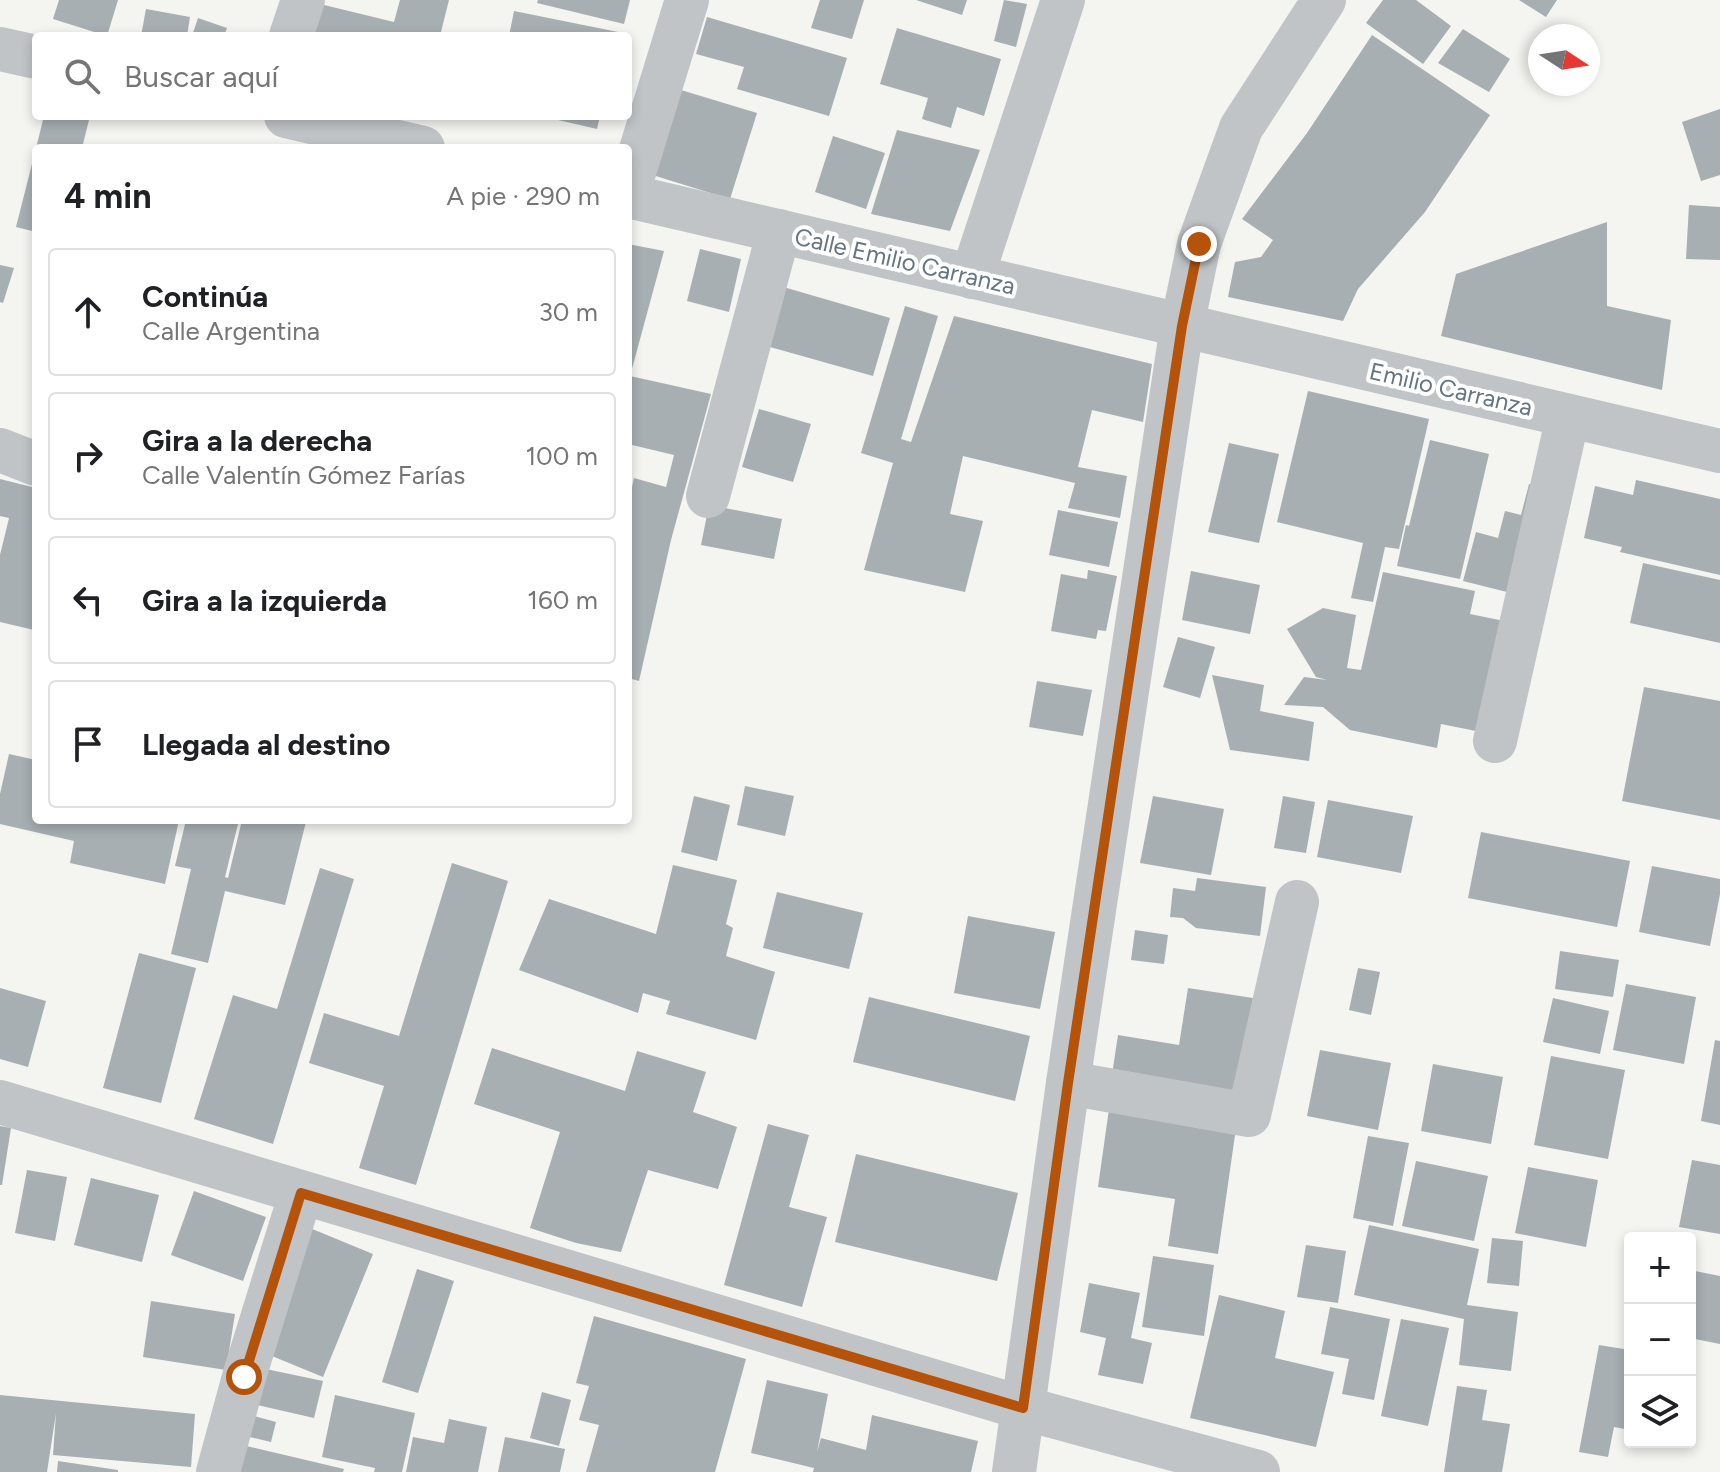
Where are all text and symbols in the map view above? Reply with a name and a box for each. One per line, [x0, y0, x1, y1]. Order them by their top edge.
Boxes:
north arrow [1528, 24, 1600, 96]
search box [32, 32, 632, 120]
icon: search [60, 54, 104, 98]
text: Buscar aquí [124, 58, 278, 95]
text: 4 min [64, 176, 151, 217]
text: A pie · 290 m [446, 180, 600, 212]
street label: Calle Emilio Carranza [792, 222, 1018, 300]
route end [1181, 226, 1217, 262]
text: Continúa [142, 278, 268, 315]
icon: ahead [66, 290, 110, 334]
text: 30 m [539, 296, 598, 328]
text: Calle Argentina [142, 315, 320, 347]
street label: Emilio Carranza [1367, 356, 1535, 422]
text: Gira a la derecha [142, 422, 372, 459]
icon: right [66, 434, 110, 478]
text: 100 m [525, 440, 598, 472]
text: Calle Valentín Gómez Farías [142, 459, 465, 491]
icon: left [66, 578, 110, 622]
text: Gira a la izquierda [142, 582, 387, 619]
text: 160 m [527, 584, 598, 616]
icon: arrive [66, 722, 110, 766]
text: Llegada al destino [142, 726, 390, 763]
map controls [1624, 1232, 1696, 1448]
button: + [1624, 1232, 1696, 1304]
button: − [1624, 1304, 1696, 1376]
route start [226, 1359, 262, 1395]
button: layers [1624, 1376, 1696, 1448]

